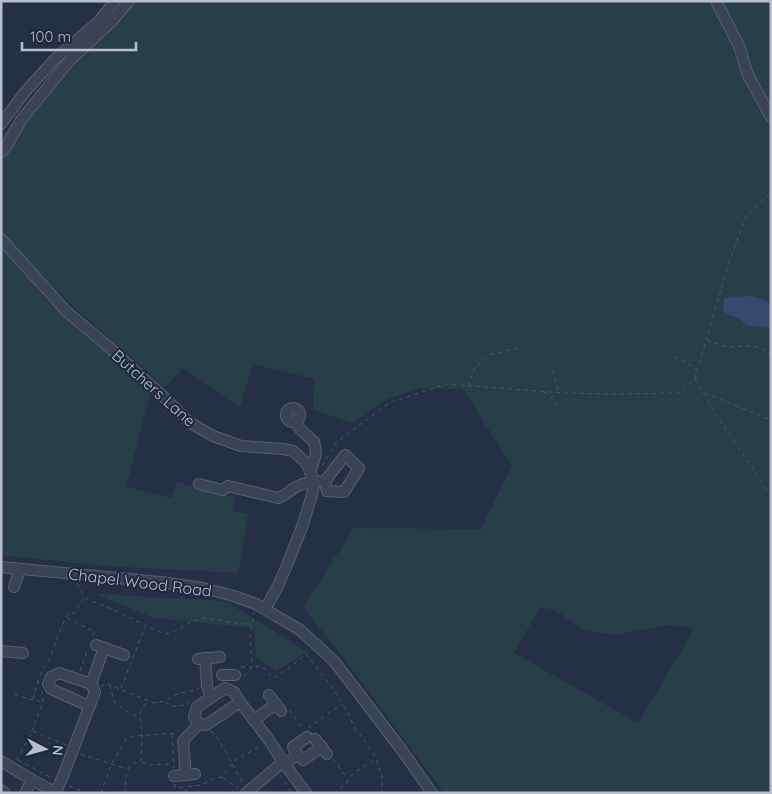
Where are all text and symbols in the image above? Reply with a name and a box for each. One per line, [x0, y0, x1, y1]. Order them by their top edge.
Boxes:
scale bar [22, 20, 136, 52]
text: 100 m [30, 27, 71, 46]
street label: Butchers Lane [108, 345, 200, 431]
street label: Chapel Wood Road [67, 563, 213, 601]
north arrow [20, 724, 70, 774]
text: N [48, 744, 67, 756]

